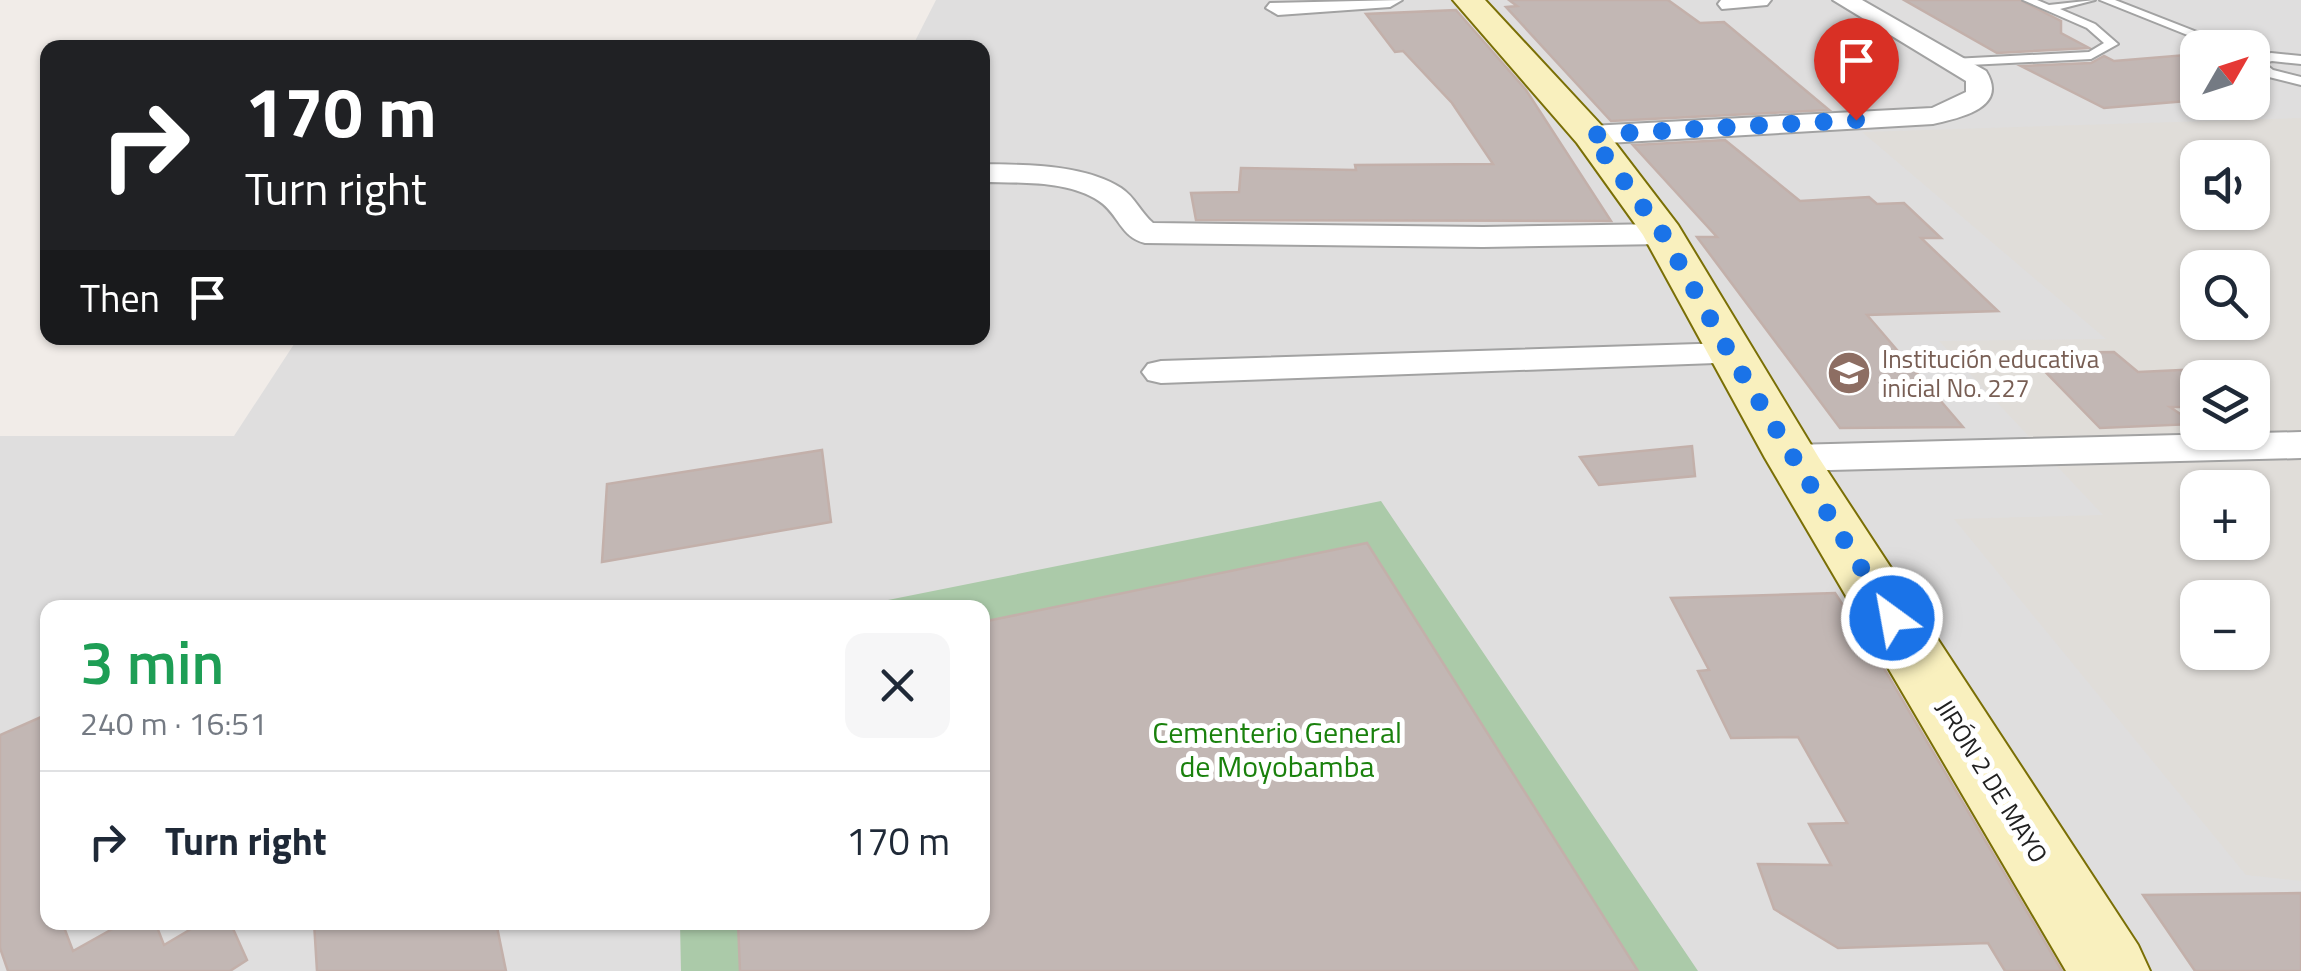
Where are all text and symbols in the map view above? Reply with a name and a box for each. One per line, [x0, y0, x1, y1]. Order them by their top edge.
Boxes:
pin [1814, 18, 1899, 121]
north arrow [2180, 30, 2270, 120]
map controls [2180, 30, 2270, 670]
icon: arrive [1829, 33, 1884, 88]
text: 170 m [245, 58, 437, 164]
icon: right [80, 80, 210, 210]
button: sound [2180, 140, 2270, 230]
text: Turn right [245, 154, 427, 222]
button: search [2180, 250, 2270, 340]
text: Then [80, 269, 160, 327]
icon: arrive [180, 270, 235, 325]
place label: Institución educativa inicial No. 227 [1882, 340, 2100, 407]
school or university icon: Institución educativa inicial No. 227 [1826, 350, 1872, 396]
button: layers [2180, 360, 2270, 450]
button: + [2180, 470, 2270, 560]
position arrow [1840, 566, 1944, 670]
button: − [2180, 580, 2270, 670]
text: 3 min [80, 616, 224, 707]
button: close [845, 633, 950, 738]
street label: JIRÓN 2 DE MAYO [1926, 692, 2058, 870]
text: 240 m · 16:51 [80, 699, 267, 747]
park label: Cementerio General de Moyobamba [1152, 709, 1402, 789]
text: Turn right [165, 812, 327, 870]
text: 170 m [846, 812, 950, 870]
icon: right [80, 814, 135, 869]

